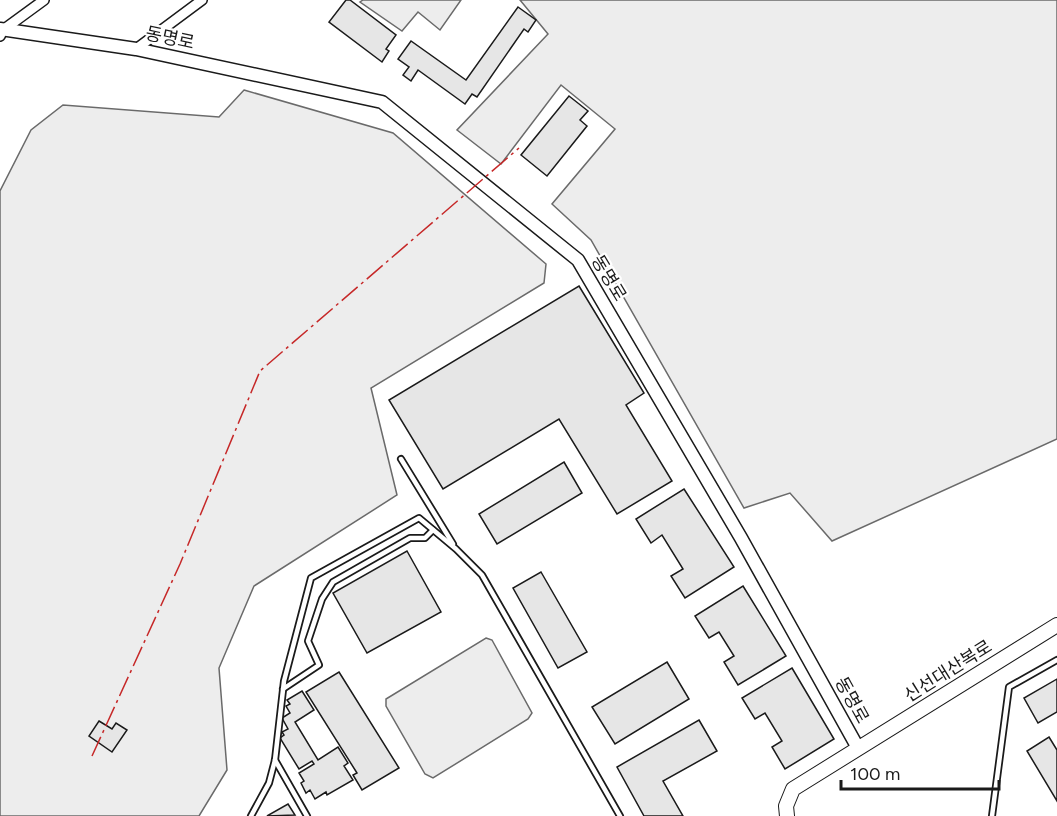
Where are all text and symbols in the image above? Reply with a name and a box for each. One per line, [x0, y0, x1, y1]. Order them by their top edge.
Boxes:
street label: 동명로 [143, 22, 197, 54]
street label: 동명로 [587, 251, 631, 305]
street label: 신선대산복로 [900, 635, 996, 707]
street label: 동명로 [830, 673, 874, 727]
scale bar [841, 753, 998, 791]
text: 100 m [850, 763, 900, 785]

